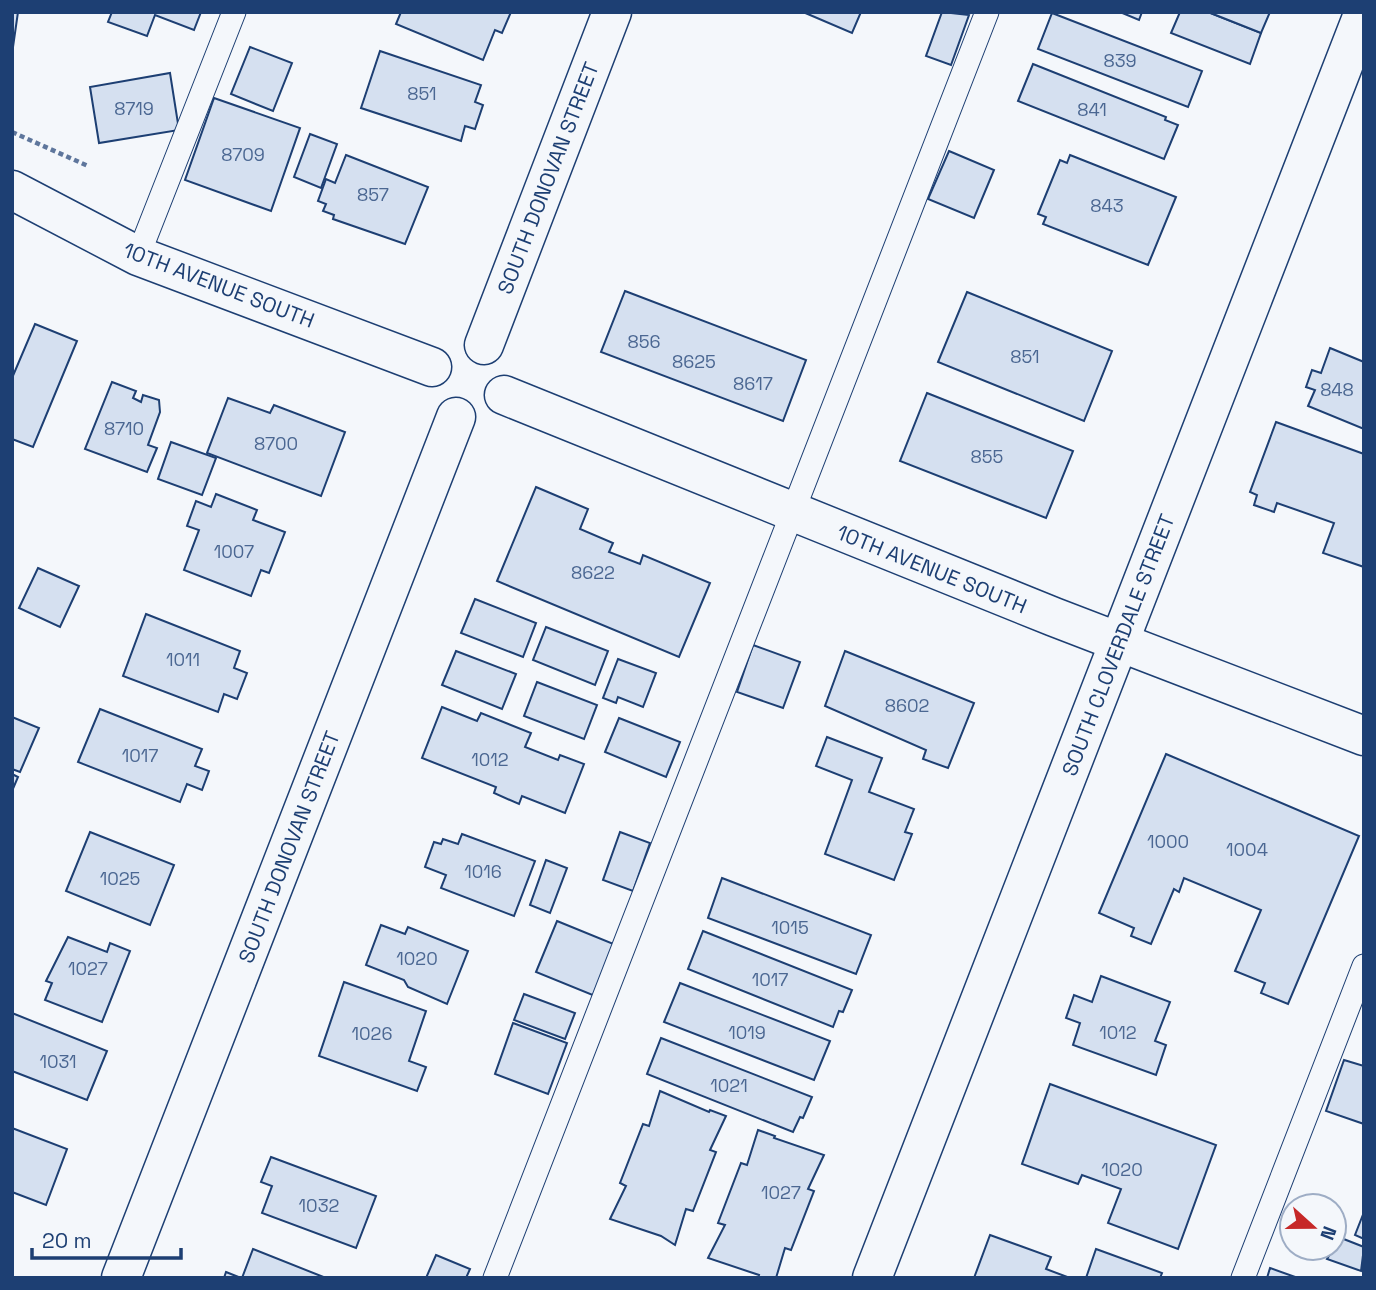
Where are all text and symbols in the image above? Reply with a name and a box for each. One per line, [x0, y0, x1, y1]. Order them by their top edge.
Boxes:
house number: 839 [1103, 49, 1137, 72]
street label: SOUTH DONOVAN STREET [491, 58, 605, 298]
house number: 851 [407, 82, 437, 105]
house number: 8719 [114, 97, 154, 120]
house number: 841 [1077, 98, 1107, 121]
house number: 8709 [221, 143, 265, 166]
house number: 857 [357, 183, 389, 206]
house number: 843 [1090, 194, 1124, 217]
street label: 10TH AVENUE SOUTH [120, 236, 318, 334]
house number: 856 [627, 330, 661, 353]
house number: 851 [1010, 345, 1040, 368]
house number: 8625 [672, 350, 716, 373]
house number: 8617 [733, 372, 773, 395]
house number: 848 [1320, 378, 1354, 401]
house number: 8710 [104, 417, 144, 440]
house number: 8700 [254, 432, 298, 455]
house number: 855 [971, 445, 1003, 468]
street label: SOUTH CLOVERDALE STREET [1056, 510, 1180, 780]
street label: 10TH AVENUE SOUTH [833, 519, 1031, 619]
house number: 1007 [214, 540, 254, 563]
house number: 8622 [571, 561, 615, 584]
house number: 1011 [166, 648, 200, 671]
house number: 8602 [885, 694, 929, 717]
street label: SOUTH DONOVAN STREET [232, 727, 346, 967]
house number: 1017 [122, 744, 158, 767]
house number: 1012 [471, 748, 509, 771]
house number: 1000 [1147, 830, 1189, 853]
house number: 1004 [1226, 838, 1268, 861]
house number: 1016 [464, 860, 502, 883]
house number: 1025 [100, 867, 140, 890]
house number: 1015 [771, 916, 809, 939]
house number: 1020 [396, 947, 438, 970]
house number: 1027 [68, 957, 108, 980]
house number: 1017 [752, 968, 788, 991]
house number: 1019 [728, 1021, 766, 1044]
house number: 1012 [1099, 1021, 1137, 1044]
house number: 1026 [352, 1022, 392, 1045]
house number: 1031 [39, 1050, 77, 1073]
house number: 1021 [710, 1074, 748, 1097]
house number: 1020 [1101, 1158, 1143, 1181]
house number: 1027 [761, 1181, 801, 1204]
north arrow [1278, 1192, 1348, 1262]
house number: 1032 [299, 1194, 339, 1217]
scale bar [32, 1216, 180, 1260]
text: N [1314, 1222, 1342, 1243]
text: 20 m [42, 1227, 92, 1254]

